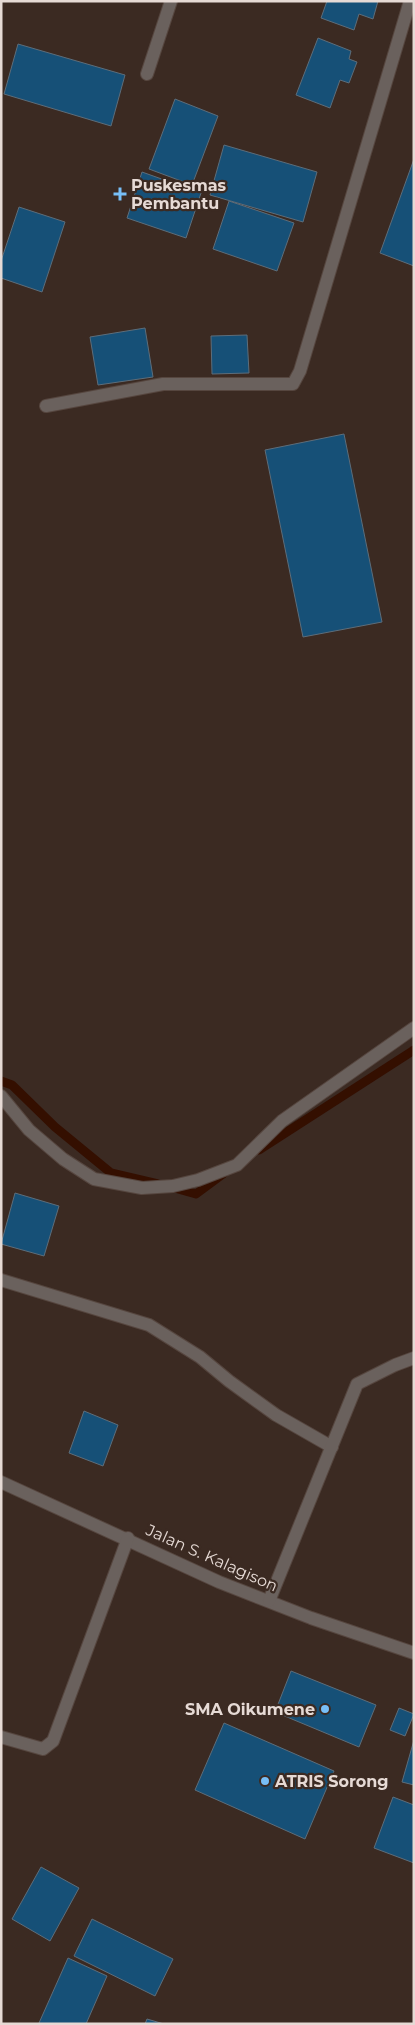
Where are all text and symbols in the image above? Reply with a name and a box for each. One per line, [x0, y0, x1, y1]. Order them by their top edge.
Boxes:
place label: Puskesmas Pembantu [131, 176, 227, 213]
marker: Puskesmas Pembantu [113, 187, 127, 201]
street label: Jalan S. Kalagison [142, 1520, 281, 1596]
place label: SMA Oikumene [185, 1700, 315, 1719]
marker: SMA Oikumene [319, 1703, 331, 1715]
place label: ATRIS Sorong [274, 1772, 389, 1791]
marker: ATRIS Sorong [259, 1775, 271, 1787]

